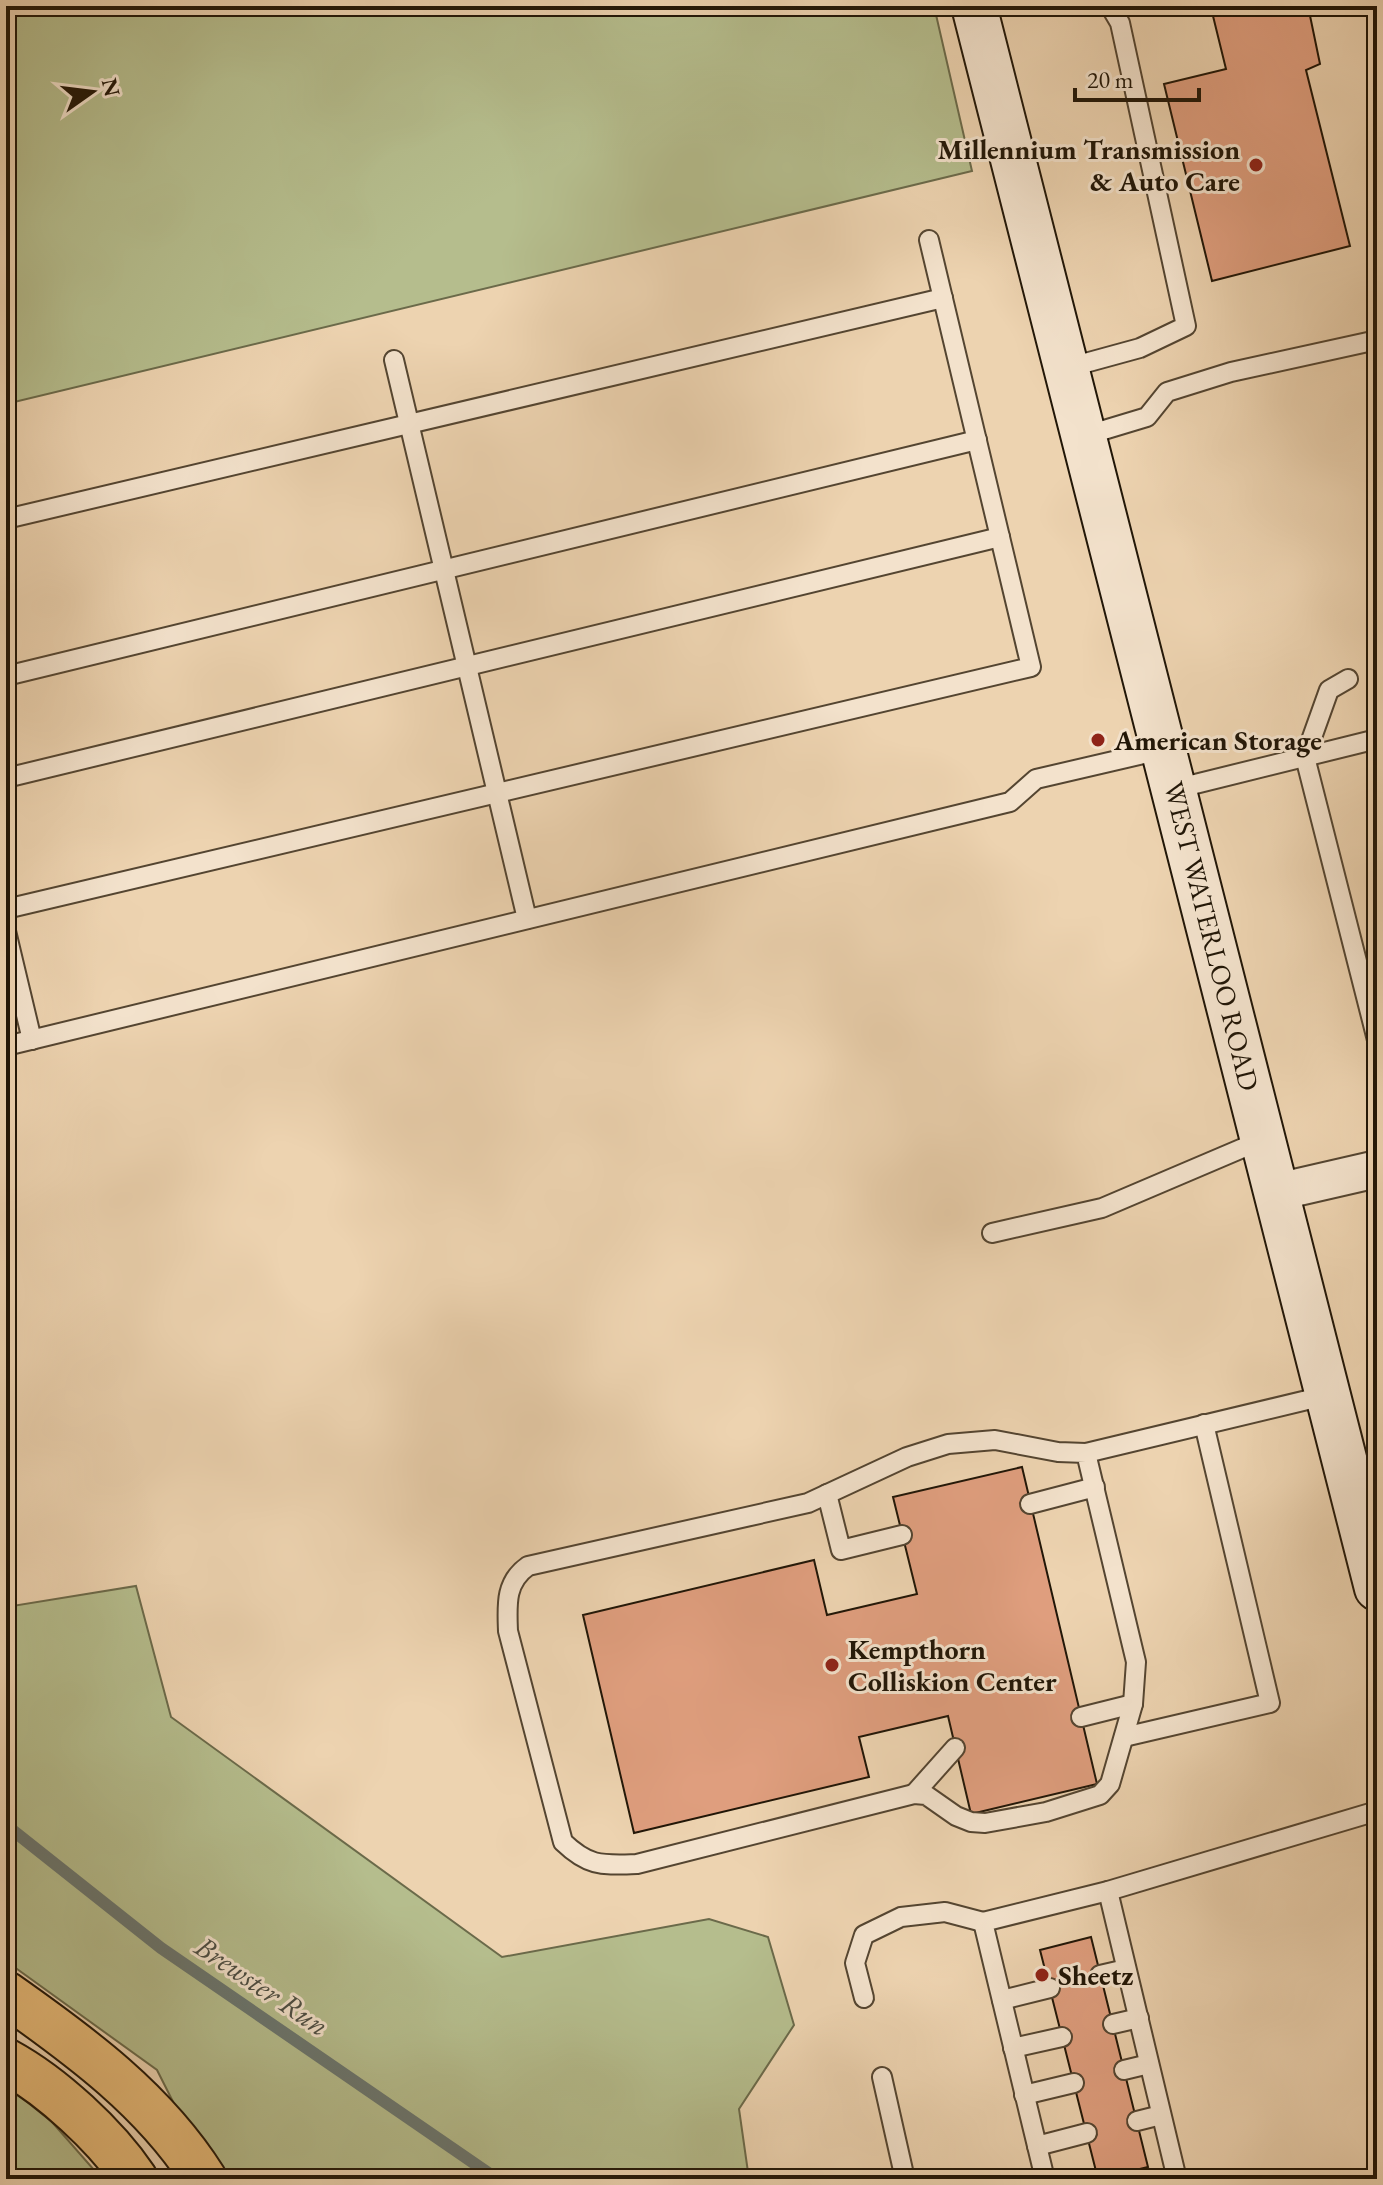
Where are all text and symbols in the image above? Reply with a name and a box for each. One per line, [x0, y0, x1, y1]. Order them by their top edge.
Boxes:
north arrow [52, 52, 132, 132]
scale bar [1075, 52, 1199, 102]
text: 20 m [1087, 64, 1134, 95]
text: N [95, 75, 127, 100]
place label: Millennium Transmission & Auto Care [937, 131, 1240, 199]
marker: Millennium Transmission & Auto Care [1247, 156, 1265, 174]
place label: American Storage [1113, 722, 1322, 758]
marker: American Storage [1089, 731, 1107, 749]
street label: WEST WATERLOO ROAD [1156, 778, 1268, 1094]
place label: Kempthorn Colliskion Center [848, 1631, 1057, 1699]
marker: Kempthorn Colliskion Center [823, 1656, 841, 1674]
water label: Brewster Run [187, 1926, 337, 2045]
place label: Sheetz [1058, 1957, 1134, 1993]
marker: Sheetz [1033, 1966, 1051, 1984]

